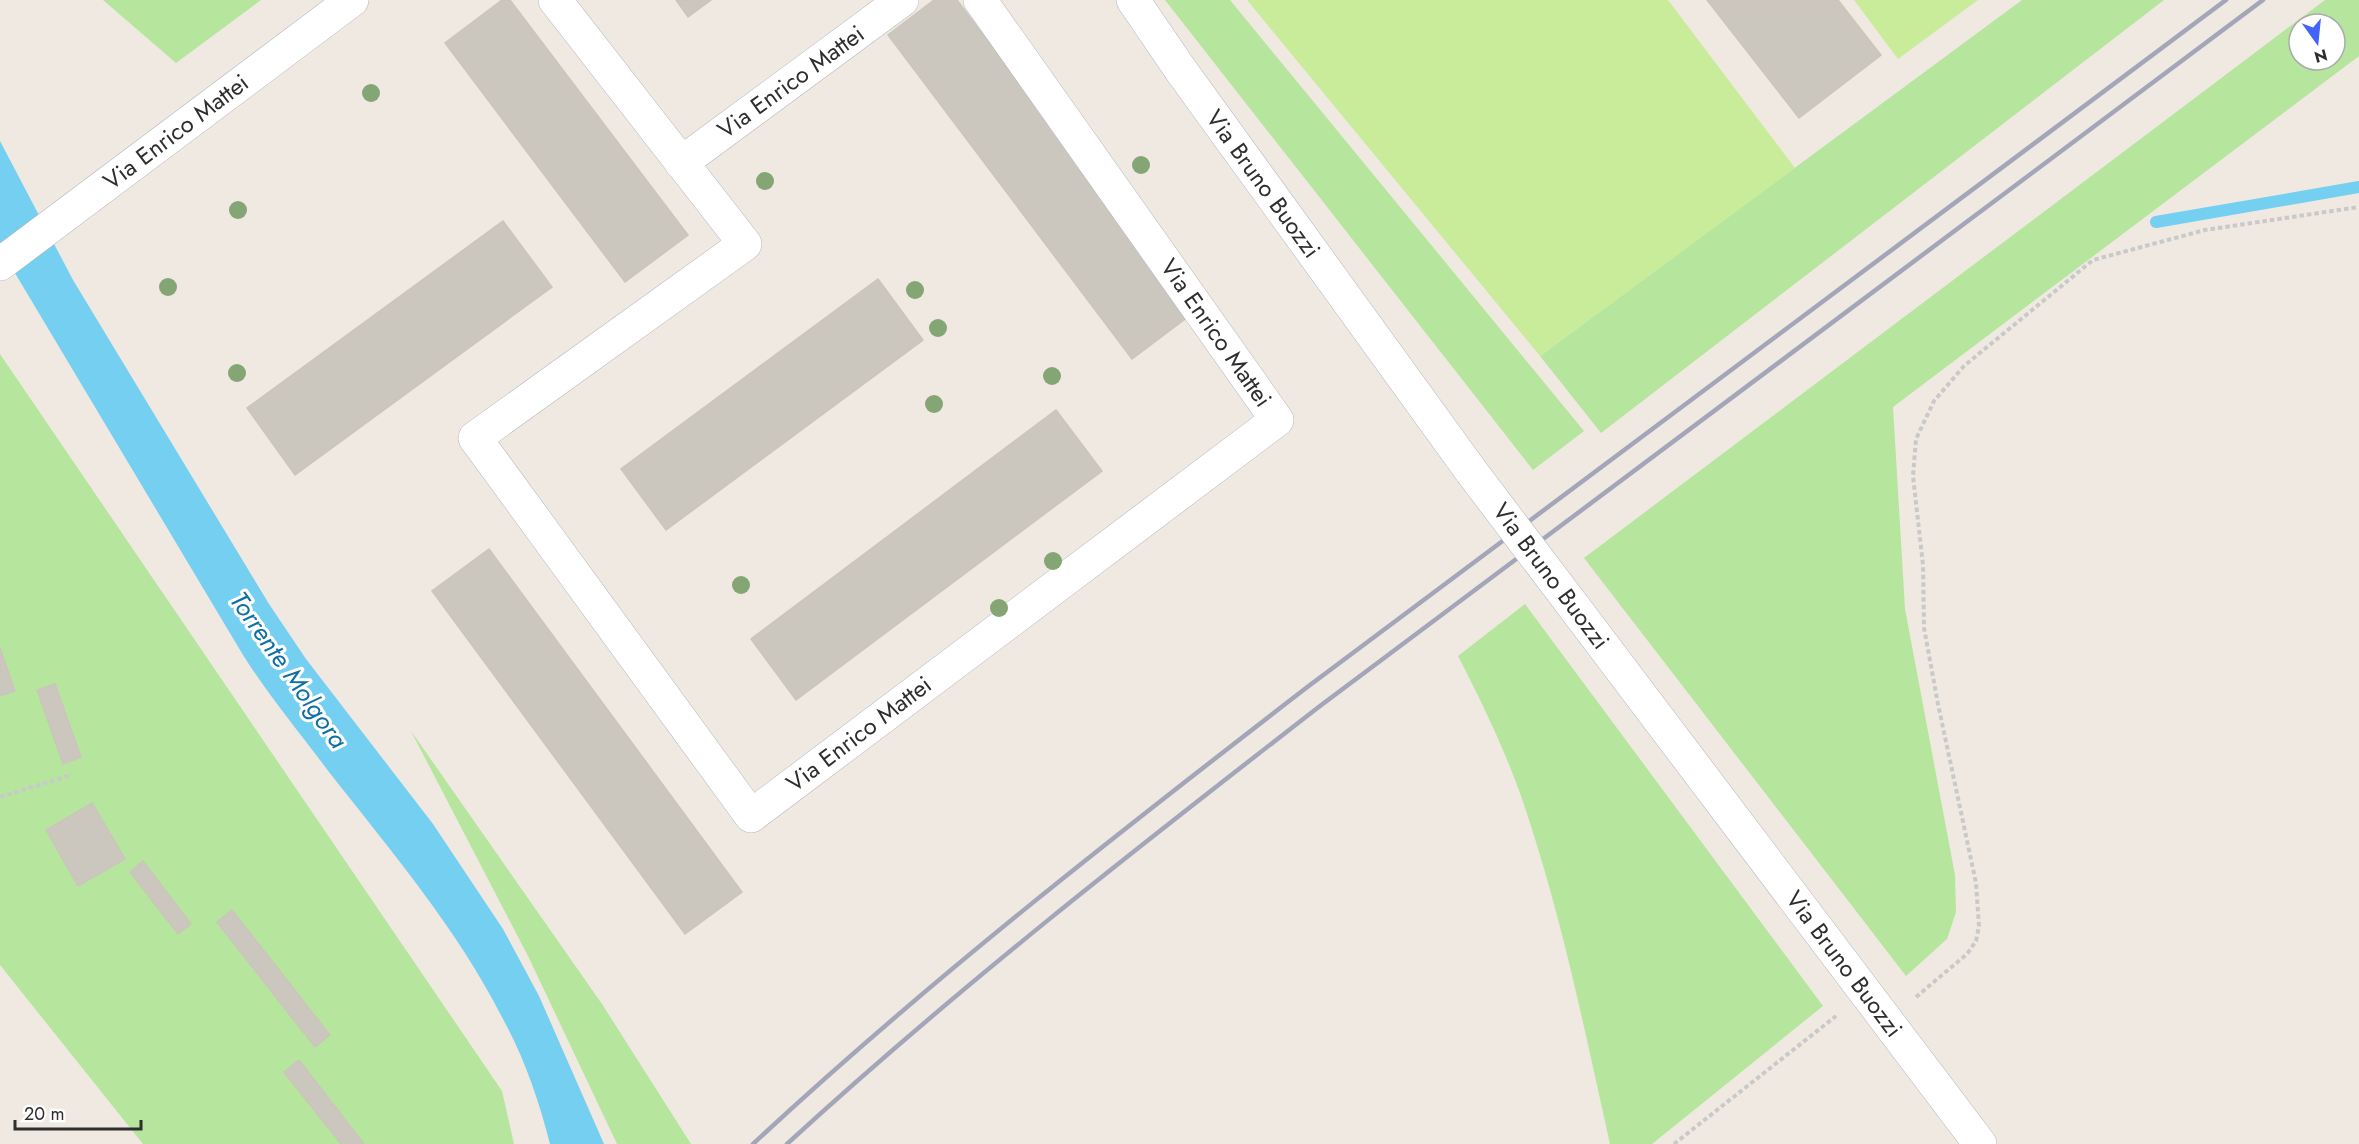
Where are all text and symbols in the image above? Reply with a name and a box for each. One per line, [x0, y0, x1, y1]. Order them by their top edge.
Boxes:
north arrow [2287, 12, 2347, 72]
street label: Via Enrico Mattei [710, 16, 871, 147]
text: N [2312, 43, 2330, 69]
street label: Via Enrico Mattei [96, 65, 256, 198]
street label: Via Bruno Buozzi [1198, 102, 1329, 265]
street label: Via Enrico Mattei [1152, 251, 1281, 414]
street label: Via Bruno Buozzi [1485, 495, 1618, 656]
water label: Torrente Molgora [221, 584, 358, 757]
street label: Via Enrico Mattei [779, 667, 939, 800]
street label: Via Bruno Buozzi [1778, 883, 1911, 1044]
scale bar [15, 1093, 141, 1131]
text: 20 m [24, 1101, 64, 1127]

